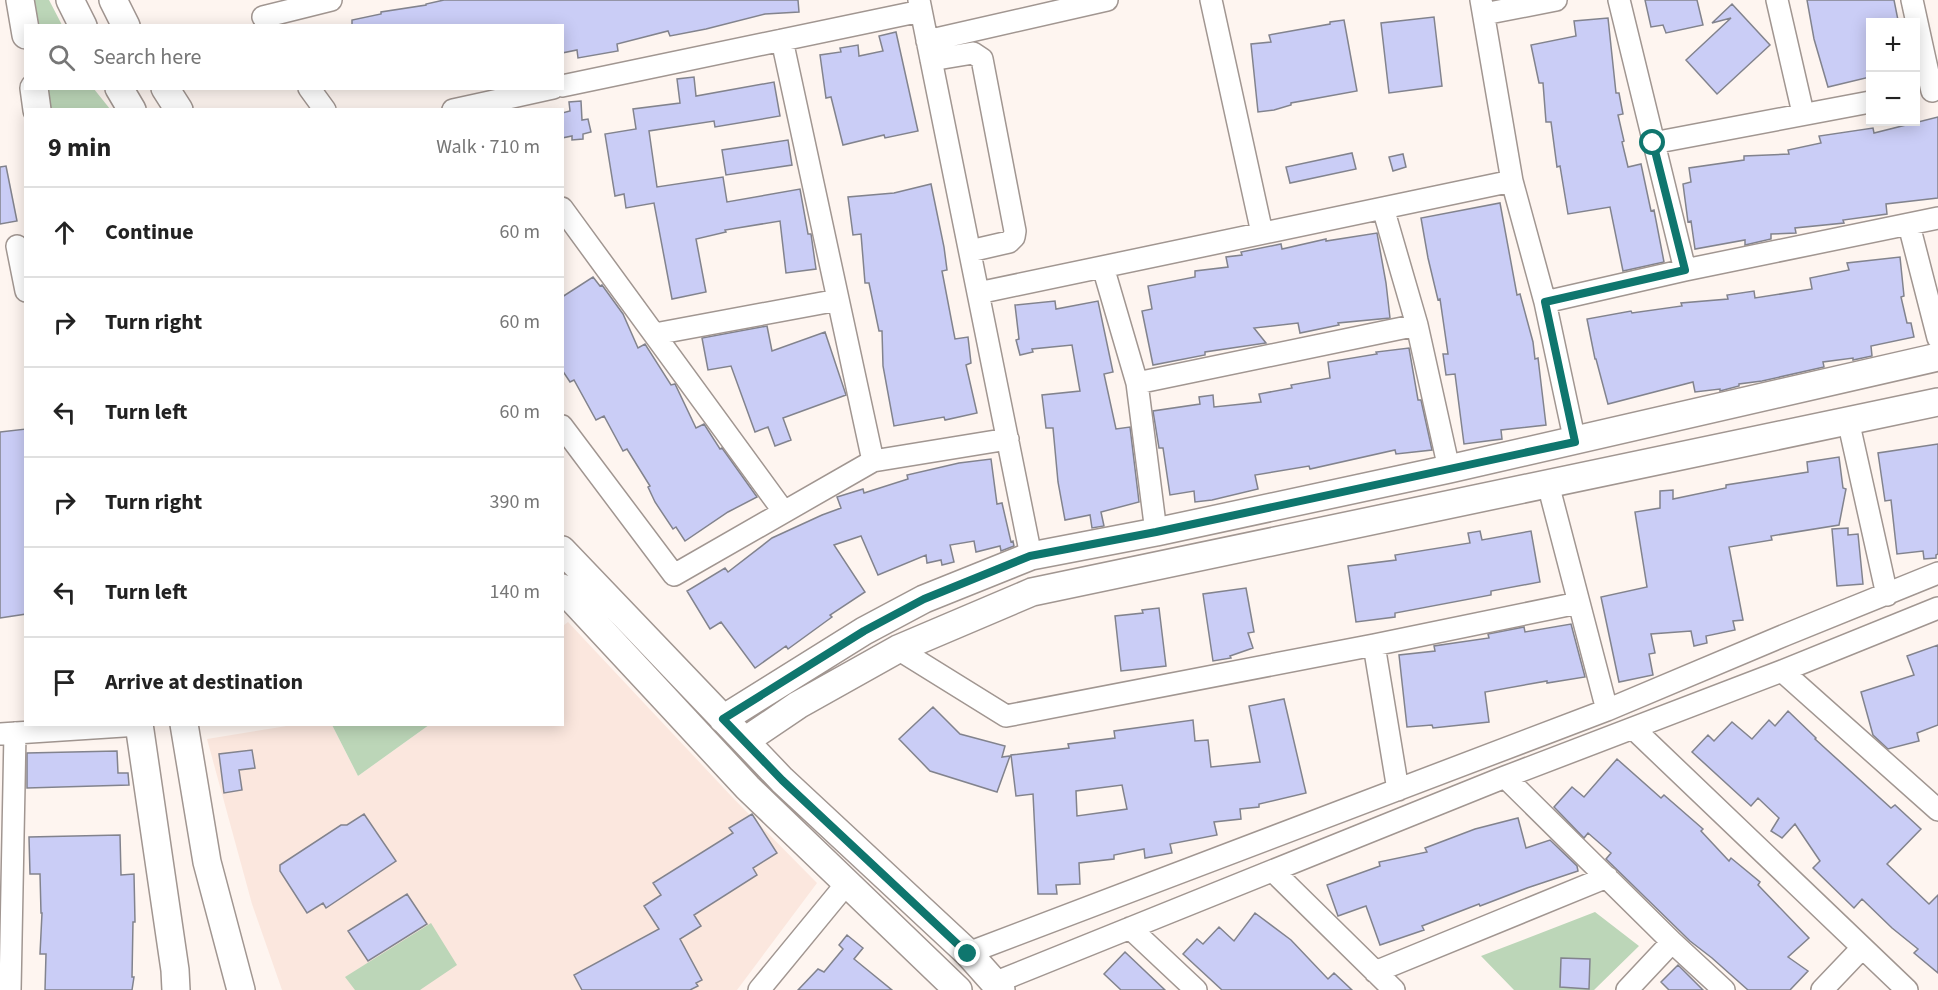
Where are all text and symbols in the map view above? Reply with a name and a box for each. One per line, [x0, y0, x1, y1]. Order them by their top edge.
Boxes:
map controls [1866, 18, 1920, 126]
button: + [1866, 18, 1920, 72]
search box [24, 24, 564, 90]
icon: search [45, 41, 78, 74]
text: Search here [93, 41, 201, 73]
button: − [1866, 72, 1920, 126]
text: 9 min [48, 129, 111, 166]
route start [1639, 129, 1665, 155]
text: Walk · 710 m [436, 133, 540, 161]
icon: ahead [48, 216, 81, 249]
text: Continue [105, 216, 194, 248]
text: 60 m [500, 218, 540, 246]
icon: right [48, 306, 81, 339]
text: Turn right [105, 306, 202, 338]
text: 60 m [500, 308, 540, 336]
icon: left [48, 396, 81, 429]
text: Turn left [105, 396, 187, 428]
text: 60 m [500, 398, 540, 426]
icon: right [48, 486, 81, 519]
text: Turn right [105, 486, 202, 518]
text: 390 m [490, 488, 540, 516]
icon: left [48, 576, 81, 609]
text: Turn left [105, 576, 187, 608]
text: 140 m [490, 578, 540, 606]
icon: arrive [48, 666, 81, 699]
text: Arrive at destination [105, 666, 303, 698]
route end [954, 940, 980, 966]

